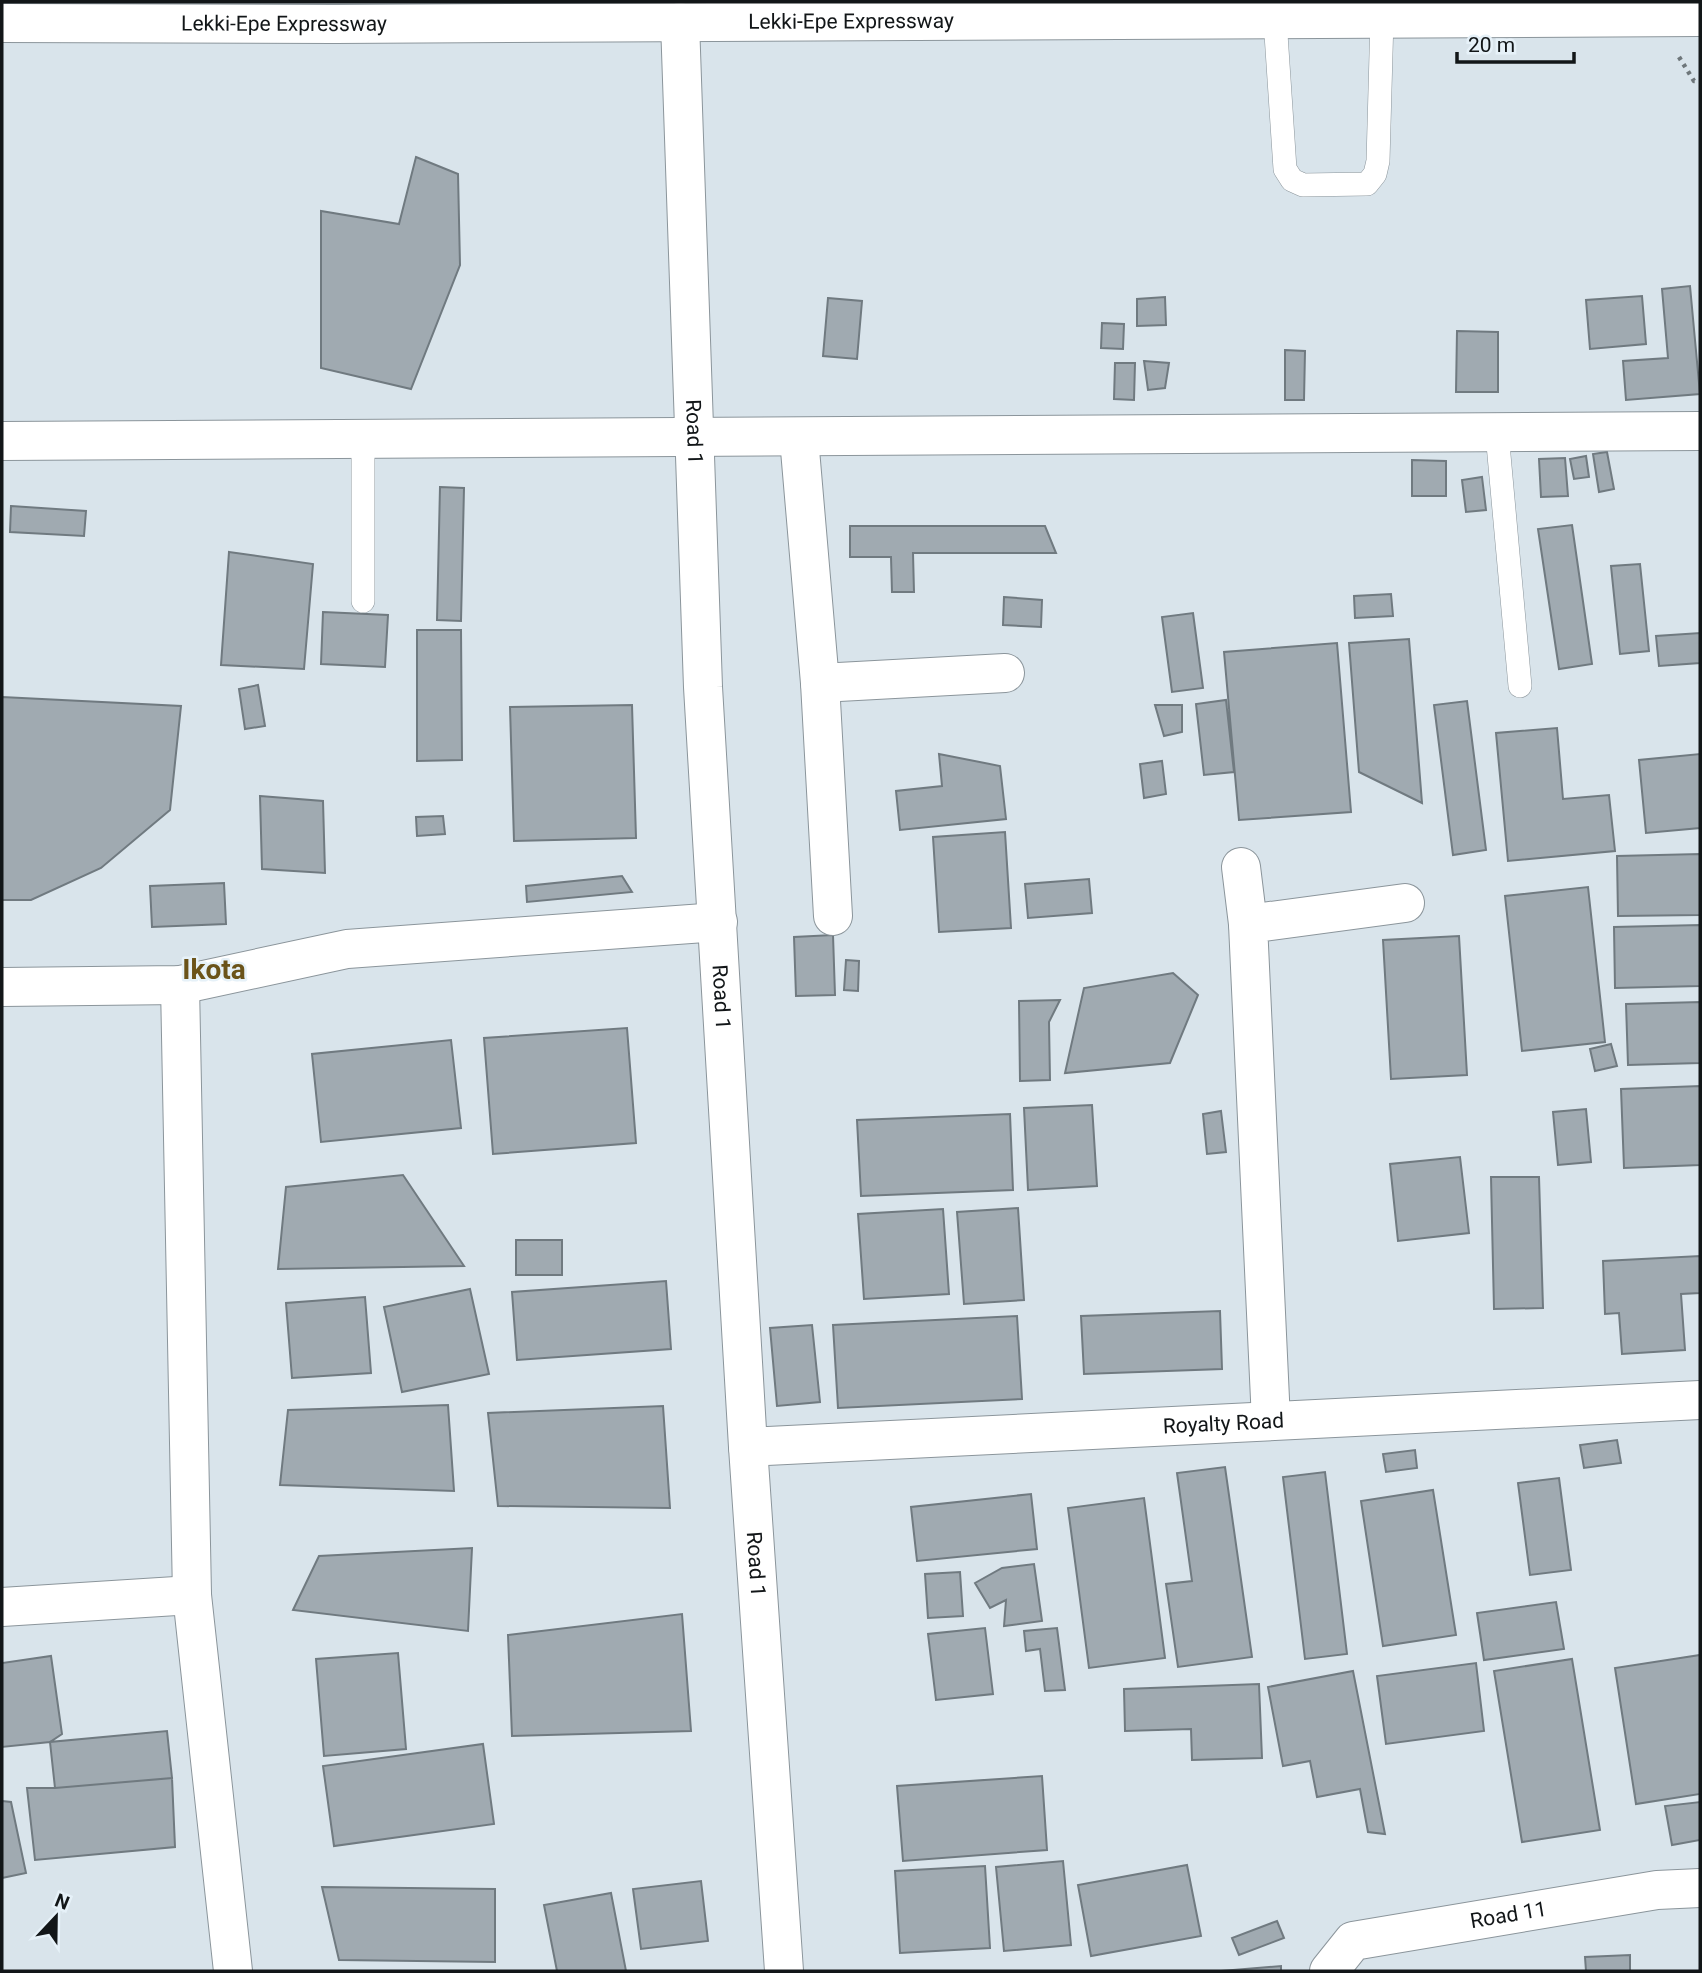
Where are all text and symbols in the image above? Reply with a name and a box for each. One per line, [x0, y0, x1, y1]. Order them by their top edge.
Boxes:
street label: Lekki-Epe Expressway [748, 9, 954, 34]
street label: Lekki-Epe Expressway [181, 12, 387, 36]
scale bar [1457, 21, 1574, 65]
text: 20 m [1468, 33, 1515, 57]
street label: Road 1 [681, 399, 707, 465]
district label: Ikota [182, 953, 246, 986]
street label: Road 1 [707, 964, 735, 1030]
street label: Royalty Road [1162, 1409, 1285, 1439]
street label: Road 1 [742, 1531, 770, 1597]
north arrow [21, 1882, 91, 1952]
text: N [52, 1889, 73, 1915]
street label: Road 11 [1468, 1897, 1548, 1933]

